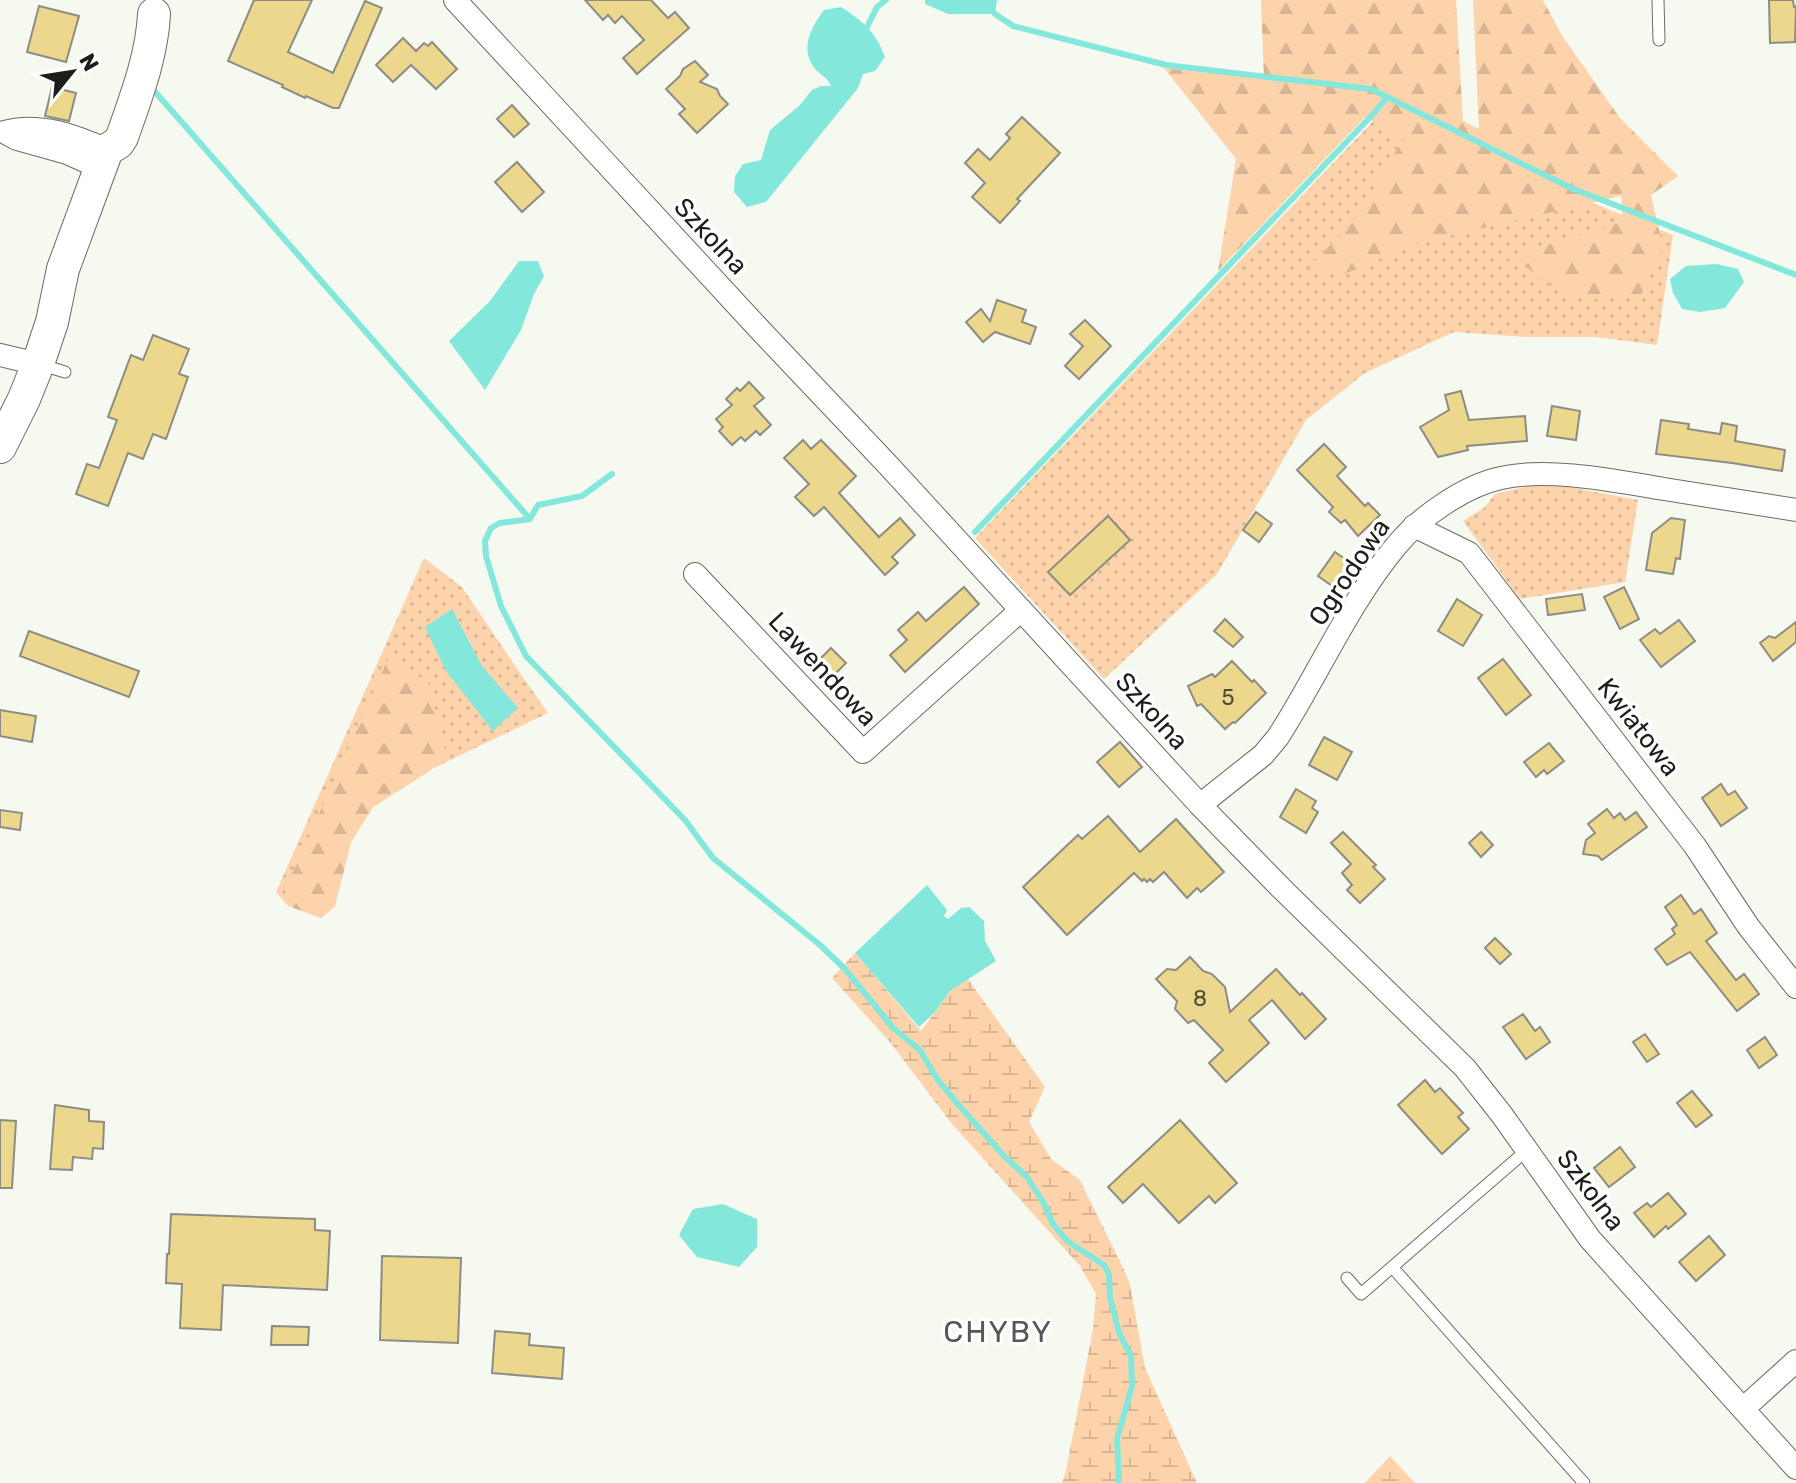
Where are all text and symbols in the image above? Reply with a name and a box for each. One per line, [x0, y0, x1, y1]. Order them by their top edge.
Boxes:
north arrow [32, 32, 112, 112]
text: N [73, 49, 105, 76]
street label: Szkolna [667, 192, 754, 281]
street label: Ogrodowa [1302, 513, 1397, 632]
street label: Lawendowa [762, 606, 883, 733]
street label: Szkolna [1109, 666, 1194, 756]
street label: Kwiatowa [1591, 672, 1686, 782]
house number: 5 [1221, 684, 1235, 711]
house number: 8 [1193, 985, 1207, 1012]
street label: Szkolna [1550, 1144, 1631, 1237]
district label: CHYBY [943, 1314, 1053, 1350]

